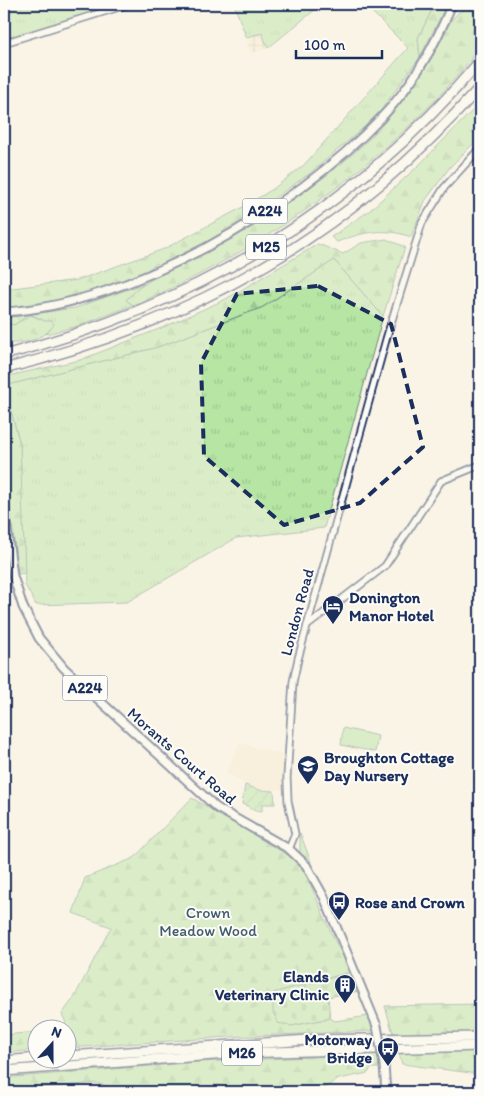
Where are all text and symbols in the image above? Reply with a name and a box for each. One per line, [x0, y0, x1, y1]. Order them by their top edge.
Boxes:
scale bar [296, 28, 383, 60]
text: 100 m [304, 36, 346, 54]
road number: A224 [242, 198, 288, 224]
road number: M25 [246, 234, 286, 260]
street label: London Road [276, 566, 318, 658]
place label: Donington Manor Hotel [349, 588, 435, 625]
hotel icon: Donington Manor Hotel [321, 594, 345, 625]
road number: A224 [62, 676, 108, 700]
street label: Morants Court Road [124, 703, 241, 809]
place label: Broughton Cottage Day Nursery [324, 748, 454, 786]
school or university icon: Broughton Cottage Day Nursery [296, 754, 320, 785]
bus stop icon: Rose and Crown [327, 890, 351, 921]
place label: Rose and Crown [355, 893, 466, 912]
park label: Crown Meadow Wood [159, 903, 257, 940]
place label: Elands Veterinary Clinic [215, 967, 330, 1005]
building icon: Elands Veterinary Clinic [333, 973, 357, 1004]
north arrow [28, 1018, 78, 1068]
text: N [49, 1023, 64, 1042]
place label: Motorway Bridge [304, 1030, 372, 1068]
bus stop icon: Motorway Bridge [376, 1036, 400, 1067]
road number: M26 [222, 1040, 262, 1066]

